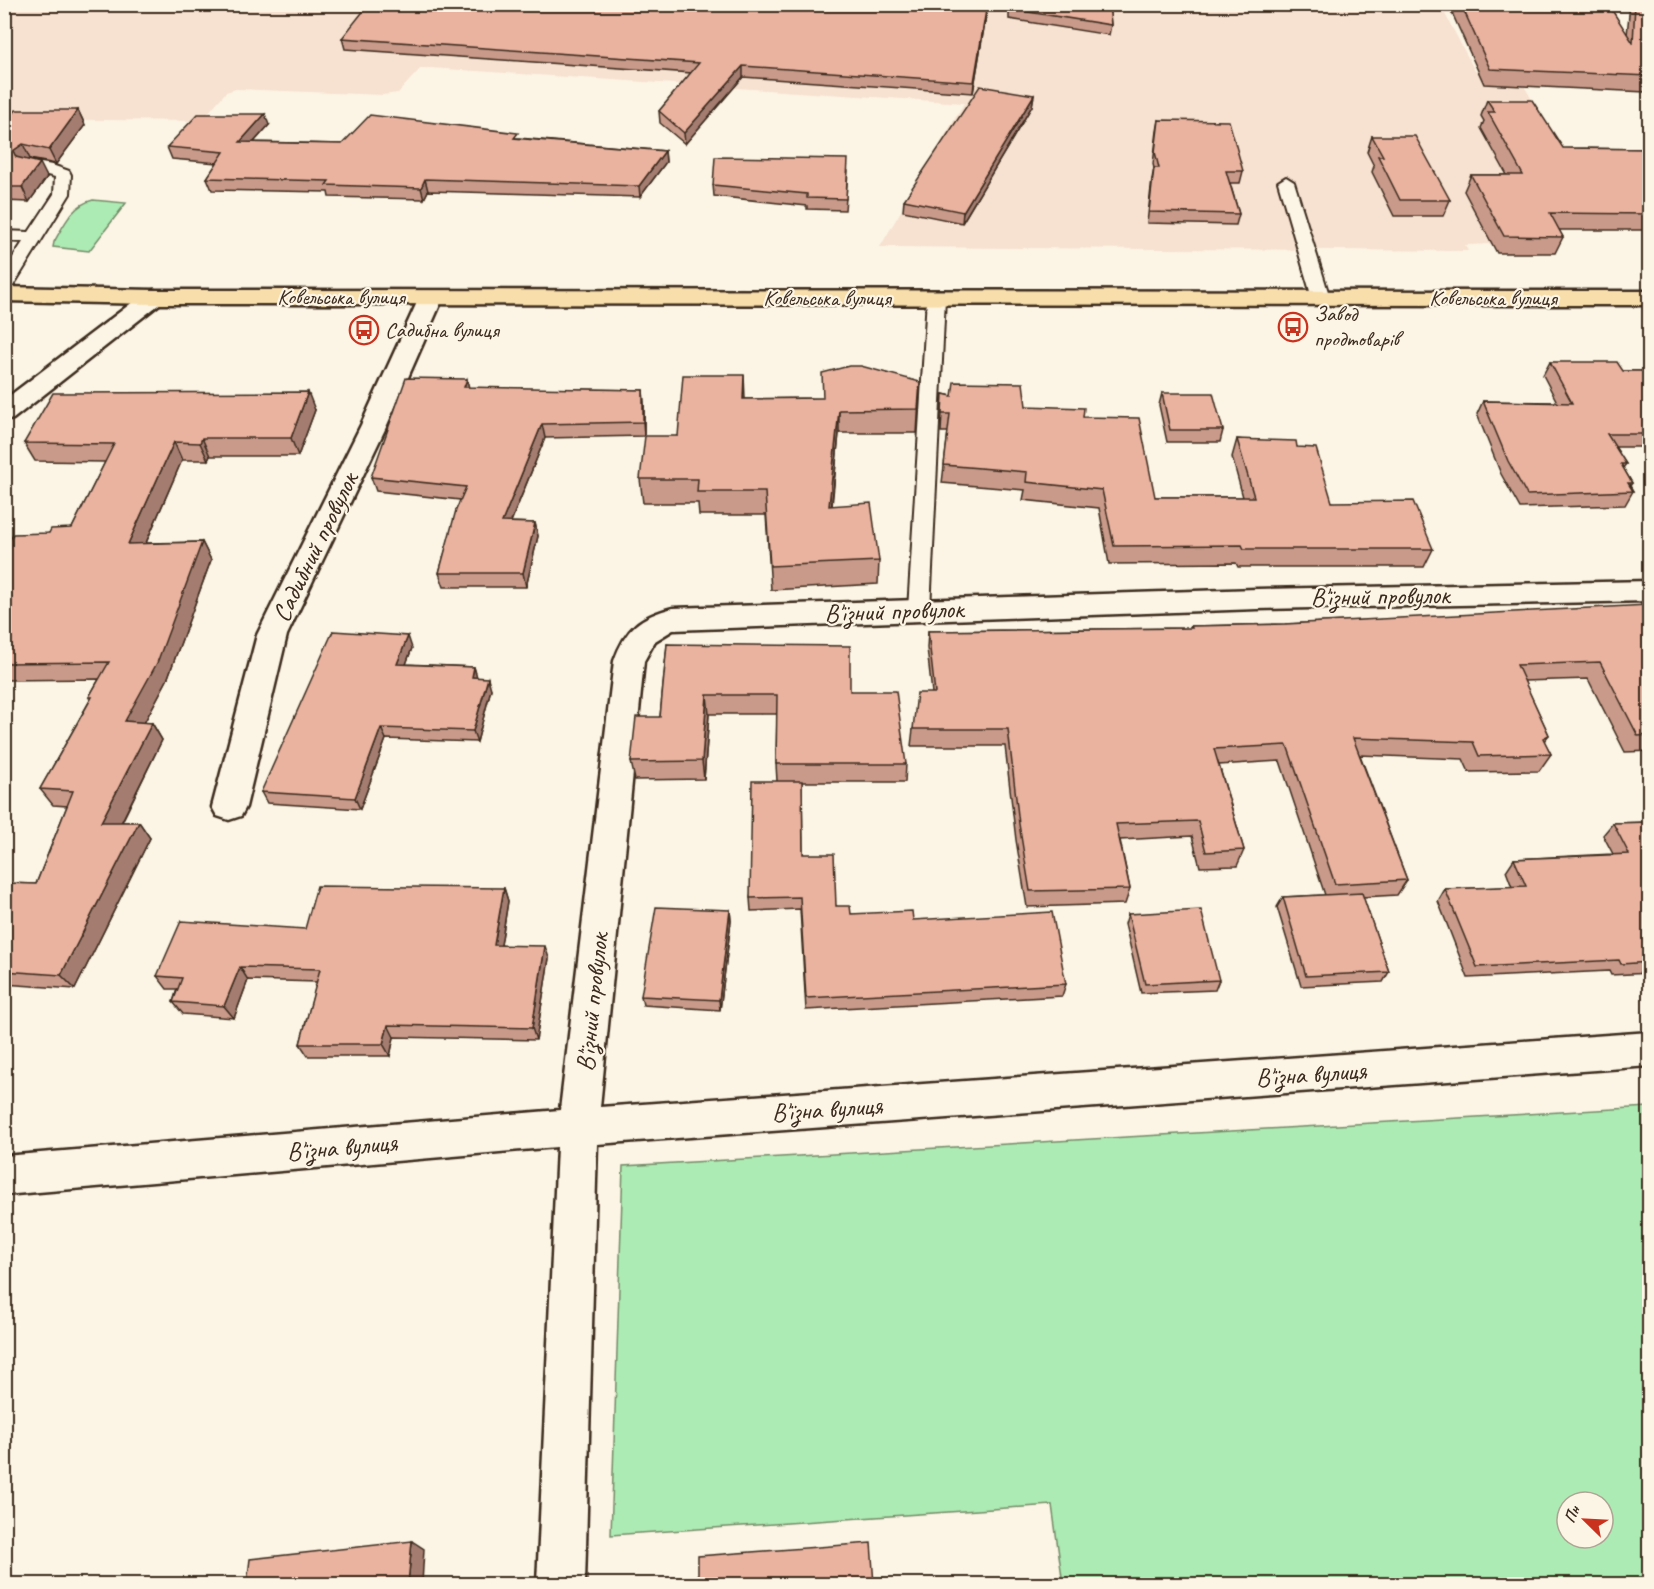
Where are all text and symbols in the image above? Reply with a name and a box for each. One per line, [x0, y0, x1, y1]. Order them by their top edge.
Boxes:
street label: Ковельська вулиця [277, 283, 406, 311]
street label: Ковельська вулиця [763, 284, 892, 312]
street label: Ковельська вулиця [1429, 284, 1558, 312]
place label: Завод продтоварів [1314, 300, 1405, 353]
bus stop icon: Завод продтоварів [1277, 311, 1309, 343]
bus stop icon: Садибна вулиця [348, 314, 380, 346]
place label: Садибна вулиця [385, 316, 500, 344]
street label: Садибний провулок [265, 465, 367, 627]
street label: В'їзний провулок [1310, 578, 1452, 615]
street label: В'їзний провулок [824, 592, 967, 631]
street label: В'їзний провулок [568, 929, 617, 1073]
street label: В'їзна вулиця [1254, 1054, 1369, 1095]
street label: В'їзна вулиця [770, 1089, 885, 1130]
street label: В'їзна вулиця [285, 1126, 400, 1169]
north arrow [1555, 1490, 1615, 1550]
text: Пн [1560, 1502, 1585, 1526]

